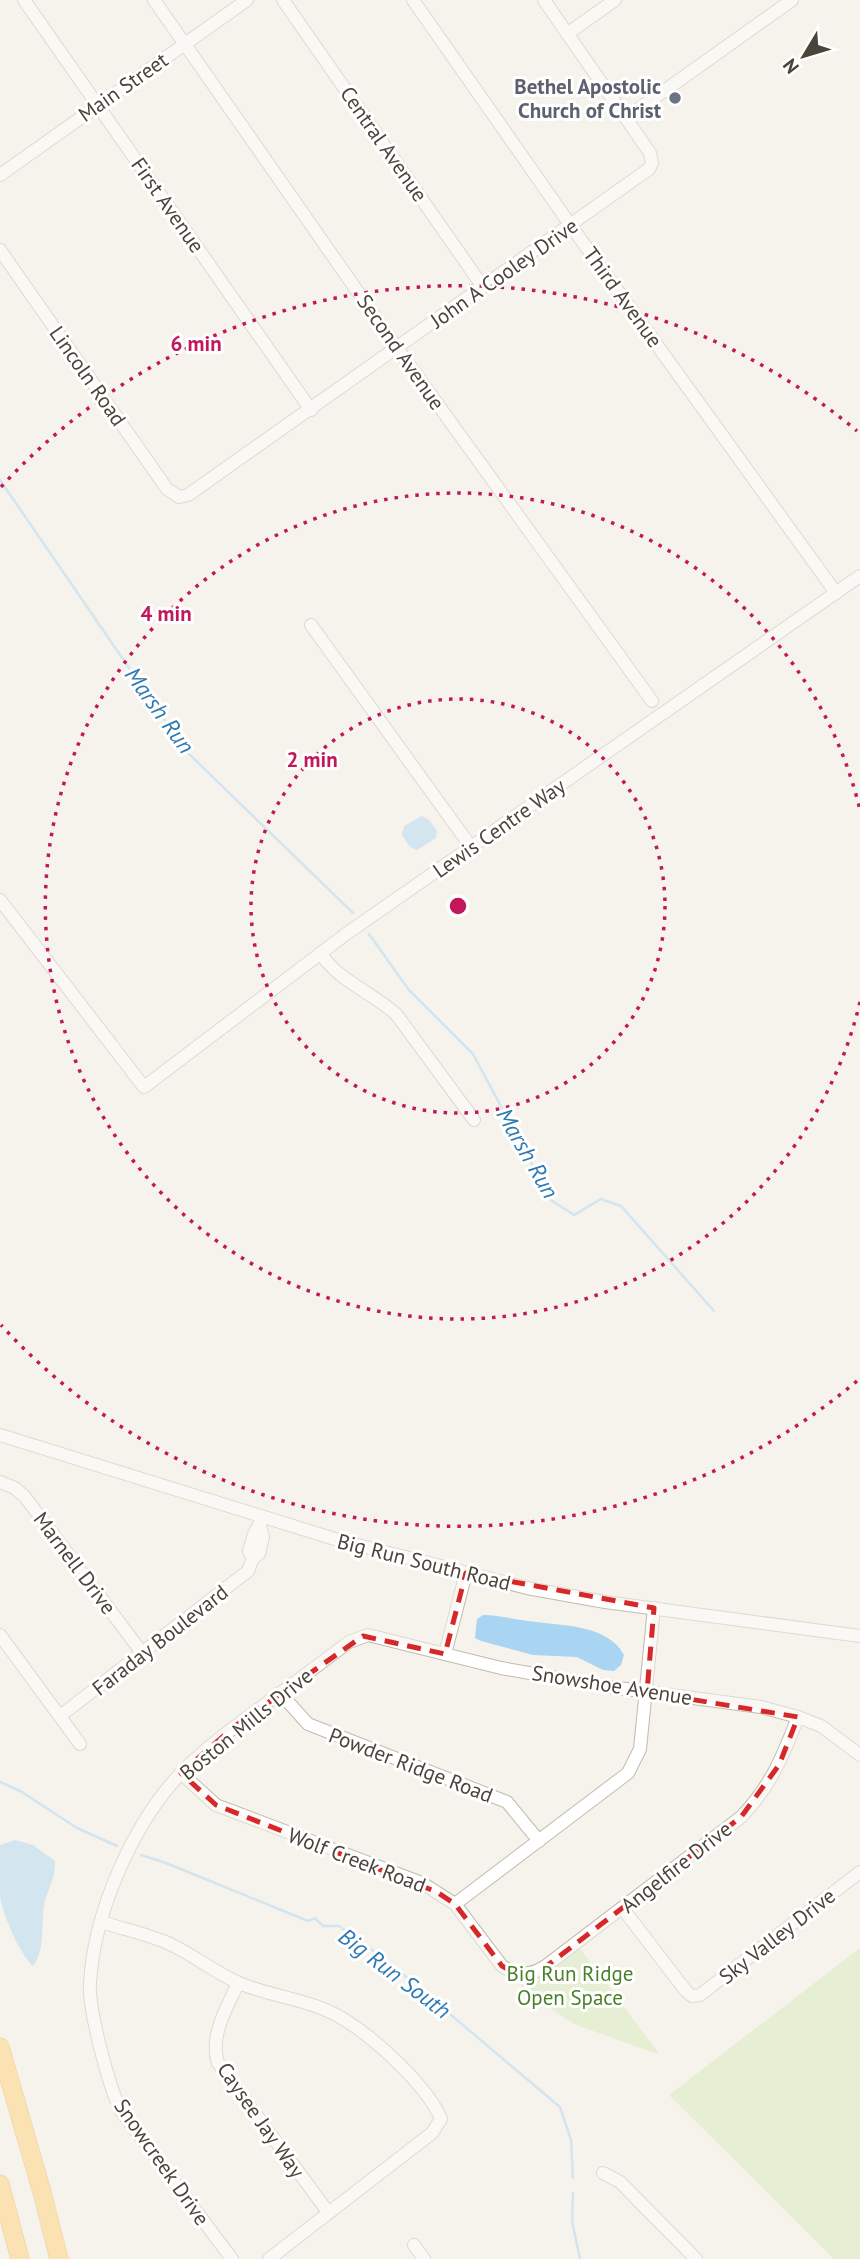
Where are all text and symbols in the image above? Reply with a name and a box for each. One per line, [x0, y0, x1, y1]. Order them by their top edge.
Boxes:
north arrow [769, 21, 839, 91]
street label: Main Street [73, 46, 173, 128]
text: N [777, 54, 804, 79]
place label: Bethel Apostolic Church of Christ [514, 73, 662, 124]
street label: Central Avenue [334, 81, 434, 207]
marker: Bethel Apostolic Church of Christ [667, 90, 683, 106]
street label: First Avenue [125, 152, 211, 258]
street label: John A Cooley Drive [424, 212, 583, 335]
street label: Third Avenue [577, 241, 669, 353]
street label: Second Avenue [351, 289, 451, 415]
street label: Lincoln Road [44, 321, 132, 431]
text: 6 min [170, 330, 222, 357]
text: 4 min [140, 600, 192, 627]
water label: Marsh Run [119, 661, 201, 759]
text: 2 min [286, 746, 338, 773]
street label: Lewis Centre Way [427, 772, 571, 884]
centre of rings [446, 894, 470, 918]
water label: Marsh Run [490, 1103, 566, 1203]
street label: Marnell Drive [28, 1506, 122, 1620]
street label: Big Run South Road [334, 1527, 514, 1597]
street label: Faraday Boulevard [87, 1578, 233, 1702]
street label: Snowshoe Avenue [530, 1659, 694, 1711]
street label: Boston Mills Drive [174, 1662, 318, 1786]
street label: Powder Ridge Road [325, 1721, 497, 1809]
street label: Angelfire Drive [615, 1815, 737, 1919]
street label: Wolf Creek Road [284, 1821, 430, 1899]
street label: Sky Valley Drive [713, 1882, 841, 1990]
water label: Big Run South [333, 1921, 457, 2025]
park label: Big Run Ridge Open Space [507, 1960, 633, 2011]
street label: Caysee Jay Way [211, 2057, 311, 2183]
street label: Snowcreek Drive [108, 2093, 216, 2231]

